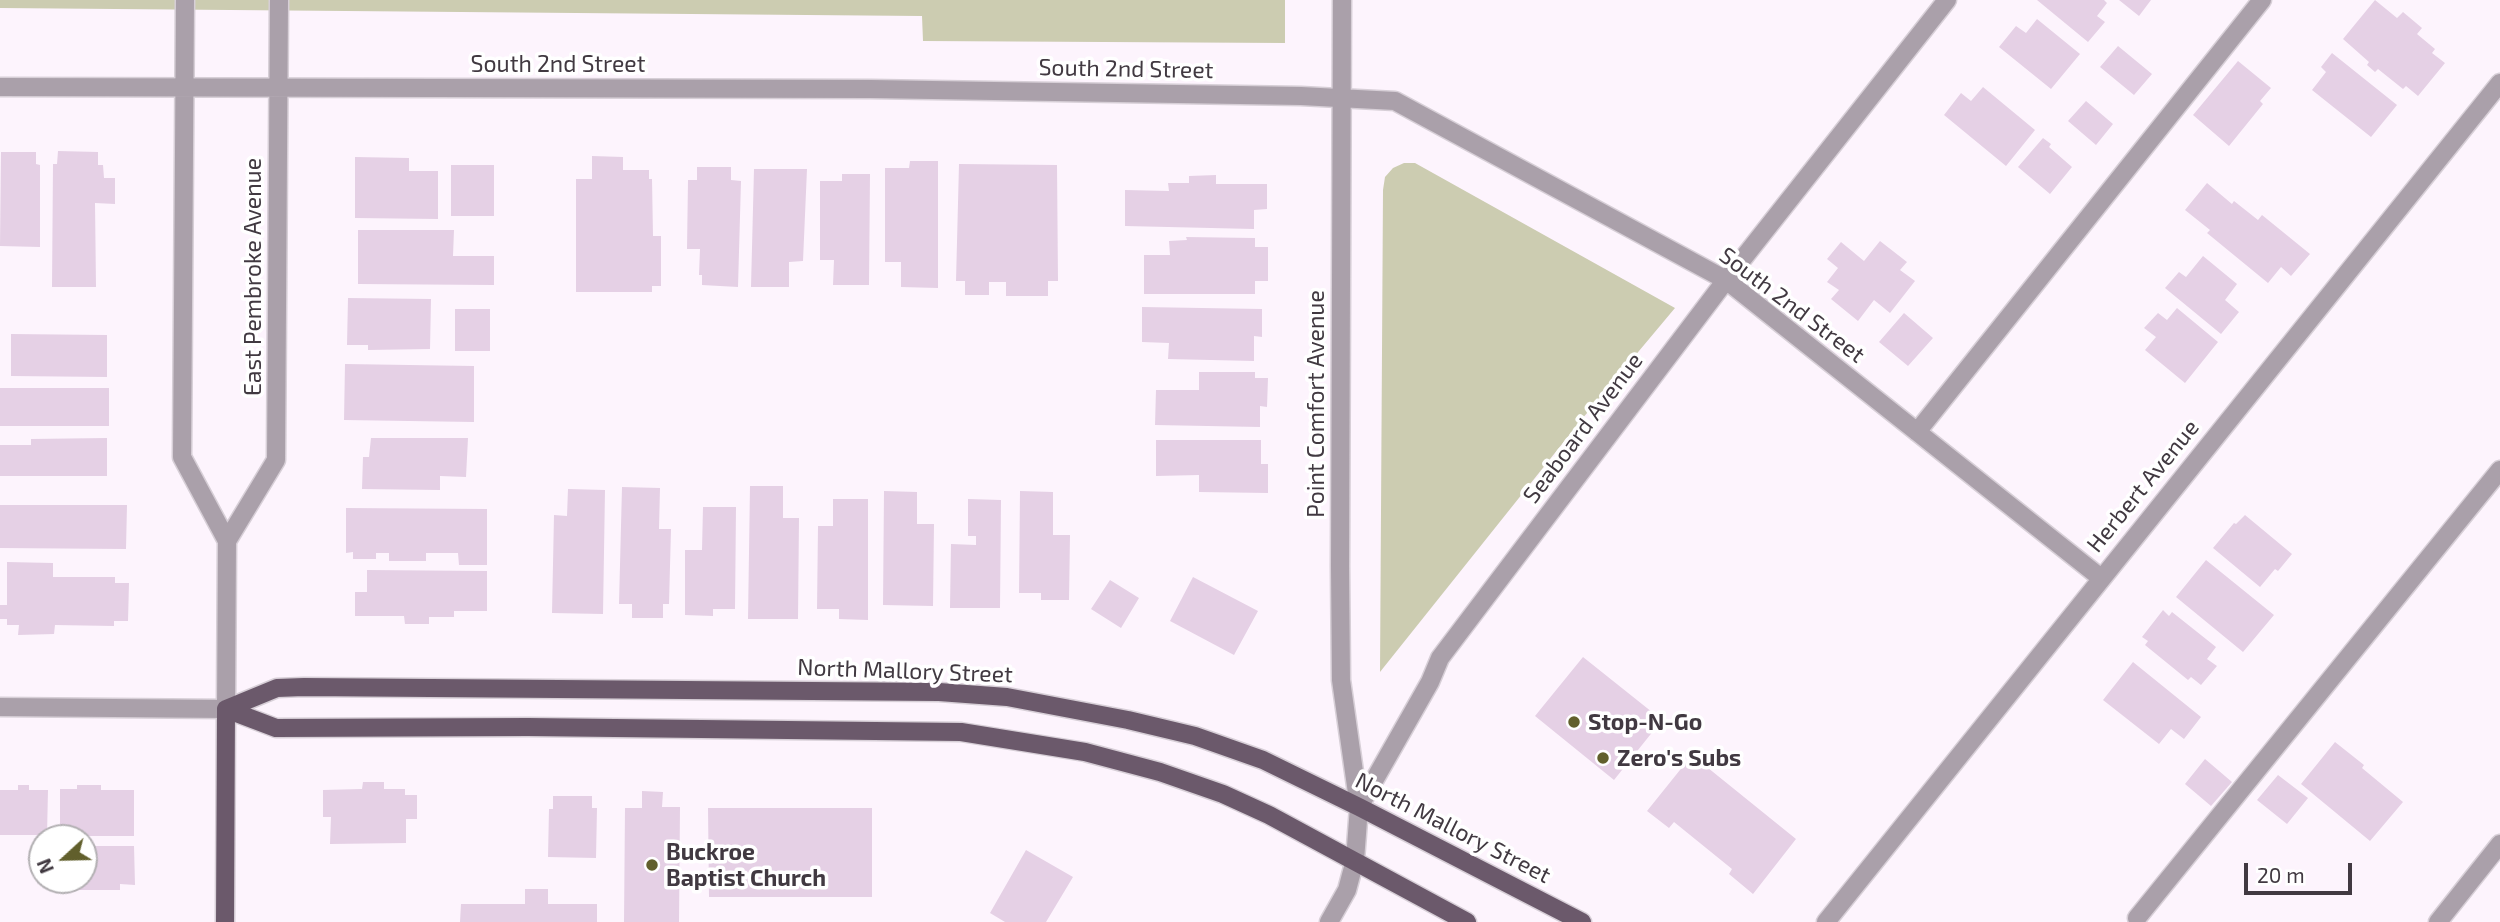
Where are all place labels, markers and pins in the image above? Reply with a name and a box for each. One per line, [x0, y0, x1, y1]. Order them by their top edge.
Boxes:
place label: Stop-N-Go [1588, 708, 1702, 736]
marker: Stop-N-Go [1566, 714, 1582, 730]
place label: Zero's Subs [1617, 744, 1741, 772]
marker: Zero's Subs [1595, 750, 1611, 766]
place label: Buckroe Baptist Church [666, 838, 826, 892]
marker: Buckroe Baptist Church [644, 857, 660, 873]

